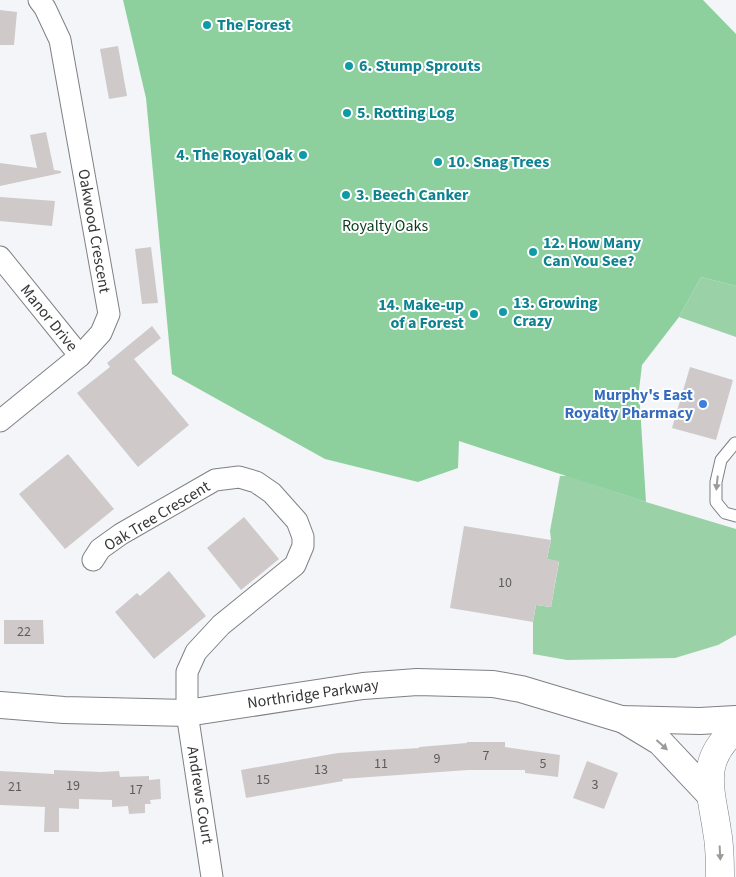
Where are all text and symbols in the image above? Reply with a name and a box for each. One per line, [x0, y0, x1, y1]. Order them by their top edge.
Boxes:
place label: The Forest [217, 14, 291, 36]
marker: The Forest [201, 19, 213, 31]
place label: 6. Stump Sprouts [359, 55, 480, 77]
marker: 6. Stump Sprouts [343, 60, 355, 72]
place label: 5. Rotting Log [357, 102, 455, 124]
marker: 5. Rotting Log [341, 107, 353, 119]
place label: 4. The Royal Oak [176, 144, 293, 166]
marker: 4. The Royal Oak [297, 149, 309, 161]
place label: 10. Snag Trees [448, 151, 549, 173]
marker: 10. Snag Trees [432, 156, 444, 168]
street label: Oakwood Crescent [72, 167, 116, 295]
place label: 3. Beech Canker [356, 184, 469, 206]
marker: 3. Beech Canker [340, 189, 352, 201]
park label: Royalty Oaks [342, 215, 428, 237]
place label: 12. How Many Can You See? [543, 232, 642, 272]
marker: 12. How Many Can You See? [527, 246, 539, 258]
street label: Manor Drive [15, 280, 83, 356]
place label: 13. Growing Crazy [513, 292, 598, 332]
place label: 14. Make-up of a Forest [378, 294, 464, 334]
marker: 13. Growing Crazy [497, 306, 509, 318]
marker: 14. Make-up of a Forest [468, 308, 480, 320]
place label: Murphy's East Royalty Pharmacy [564, 384, 694, 424]
marker: Murphy's East Royalty Pharmacy [697, 398, 709, 410]
street label: Oak Tree Crescent [100, 475, 215, 556]
one-way arrow [713, 475, 721, 491]
house number: 10 [498, 573, 512, 593]
house number: 22 [17, 622, 31, 642]
street label: Northridge Parkway [246, 674, 381, 714]
one-way arrow [656, 739, 668, 751]
street label: Andrews Court [181, 745, 219, 846]
house number: 7 [483, 746, 490, 766]
house number: 9 [434, 749, 441, 769]
house number: 11 [374, 754, 388, 774]
house number: 5 [540, 754, 547, 774]
house number: 13 [314, 760, 328, 780]
house number: 15 [256, 770, 270, 790]
house number: 3 [592, 775, 599, 795]
house number: 19 [66, 776, 80, 796]
house number: 21 [8, 777, 22, 797]
house number: 17 [129, 780, 143, 800]
one-way arrow [716, 845, 724, 861]

